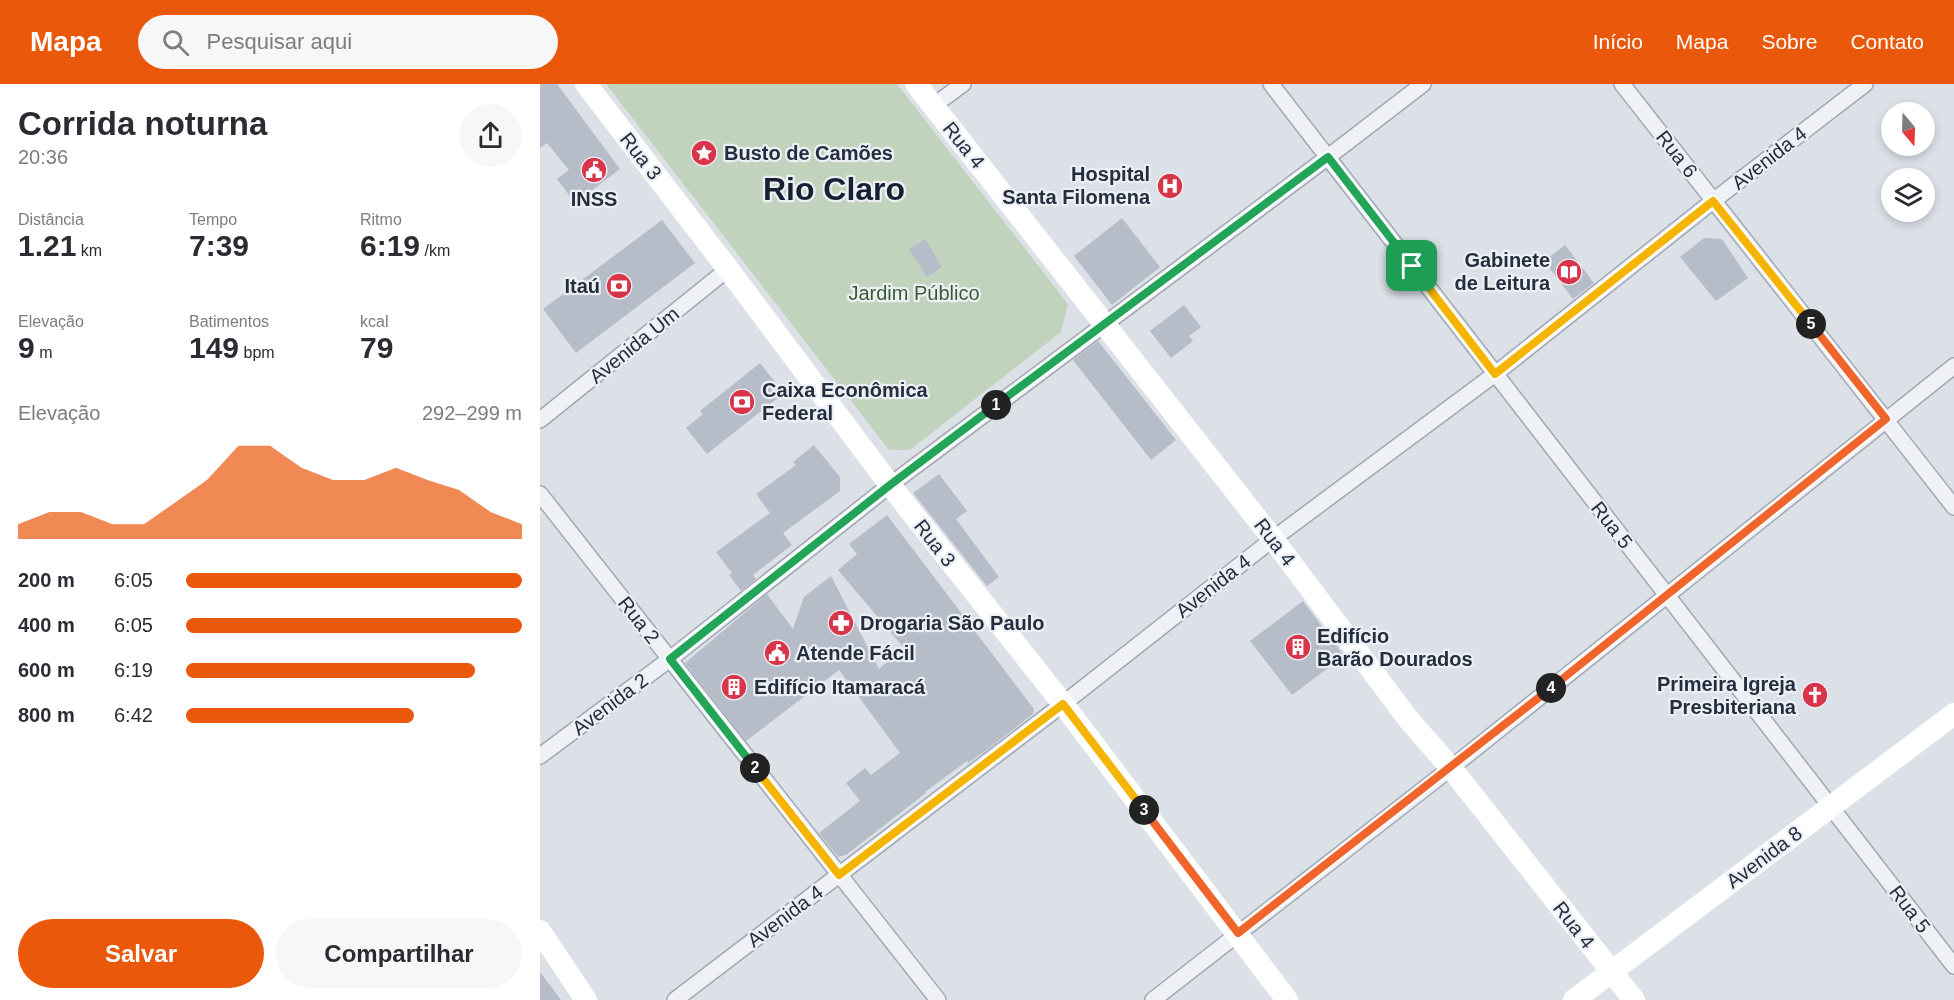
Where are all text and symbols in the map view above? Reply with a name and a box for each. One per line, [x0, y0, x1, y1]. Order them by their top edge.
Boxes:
search box [138, 15, 558, 69]
text: Mapa [30, 26, 102, 57]
icon: search [159, 26, 192, 59]
text: Pesquisar aqui [207, 29, 352, 54]
text: Início [1593, 30, 1643, 53]
text: Mapa [1676, 30, 1728, 53]
text: Sobre [1761, 30, 1817, 53]
text: Contato [1850, 30, 1924, 53]
north arrow [1881, 102, 1935, 156]
map controls [1881, 102, 1935, 222]
button: share [459, 104, 522, 167]
text: Corrida noturna [18, 105, 267, 142]
street label: Rua 4 [939, 117, 989, 173]
street label: Avenida 4 [1727, 122, 1811, 194]
street label: Rua 6 [1652, 126, 1702, 182]
street label: Rua 3 [616, 128, 666, 184]
place icon: Busto de Camões [689, 138, 719, 168]
place label: Busto de Camões [724, 142, 893, 164]
text: 20:36 [18, 146, 68, 168]
public building icon: INSS [579, 155, 609, 185]
place label: Hospital Santa Filomena [1002, 163, 1151, 208]
button: layers [1881, 168, 1935, 222]
district label: Rio Claro [763, 171, 905, 207]
hospital icon: Hospital Santa Filomena [1155, 171, 1185, 201]
place label: INSS [571, 188, 617, 210]
text: Distância [18, 211, 84, 228]
text: Tempo [189, 211, 237, 228]
text: Ritmo [360, 211, 402, 228]
text: 1.21 [18, 229, 76, 262]
text: 7:39 [189, 229, 249, 262]
text: 6:19 [360, 229, 420, 262]
pin [1386, 240, 1437, 291]
text: km [76, 242, 102, 259]
text: /km [420, 242, 450, 259]
icon: arrive [1395, 249, 1428, 282]
place label: Gabinete de Leitura [1454, 249, 1551, 294]
library icon: Gabinete de Leitura [1554, 257, 1584, 287]
bank icon: Itaú [604, 271, 634, 301]
place label: Itaú [564, 275, 600, 297]
park label: Jardim Público [848, 282, 980, 304]
street label: Avenida Um [585, 302, 683, 388]
pin: 5 [1796, 309, 1826, 339]
text: Elevação [18, 313, 84, 330]
text: Batimentos [189, 313, 269, 330]
text: kcal [360, 313, 388, 330]
text: 5 [1807, 315, 1815, 332]
text: 9 [18, 331, 35, 364]
text: 149 [189, 331, 239, 364]
text: 79 [360, 331, 393, 364]
text: m [35, 344, 52, 361]
text: bpm [239, 344, 275, 361]
place label: Caixa Econômica Federal [762, 379, 929, 424]
bank icon: Caixa Econômica Federal [727, 387, 757, 417]
pin: 1 [981, 390, 1011, 420]
text: 1 [992, 396, 1000, 413]
text: Elevação [18, 402, 100, 424]
text: 292–299 m [422, 402, 522, 424]
street label: Rua 5 [1587, 497, 1637, 553]
street label: Rua 4 [1250, 514, 1300, 570]
street label: Rua 3 [910, 515, 960, 571]
street label: Avenida 4 [1171, 550, 1255, 622]
text: 200 m [18, 569, 75, 591]
text: 6:05 [114, 569, 153, 591]
street label: Rua 2 [614, 592, 664, 648]
pharmacy icon: Drogaria São Paulo [826, 608, 856, 638]
place label: Drogaria São Paulo [860, 612, 1045, 634]
text: 400 m [18, 614, 75, 636]
text: 6:05 [114, 614, 153, 636]
place label: Edifício Barão Dourados [1317, 625, 1473, 670]
building icon: Edifício Barão Dourados [1283, 632, 1313, 662]
public building icon: Atende Fácil [762, 638, 792, 668]
place label: Atende Fácil [796, 642, 915, 664]
text: 600 m [18, 659, 75, 681]
text: 6:19 [114, 659, 153, 681]
street label: Avenida 2 [568, 669, 652, 739]
building icon: Edifício Itamaracá [719, 672, 749, 702]
pin: 4 [1536, 673, 1566, 703]
place label: Primeira Igreja Presbiteriana [1657, 673, 1797, 718]
place label: Edifício Itamaracá [754, 676, 926, 698]
text: 4 [1547, 679, 1555, 696]
church icon: Primeira Igreja Presbiteriana [1800, 680, 1830, 710]
text: 800 m [18, 704, 75, 726]
text: 6:42 [114, 704, 153, 726]
pin: 2 [740, 753, 770, 783]
text: 2 [751, 759, 759, 776]
pin: 3 [1129, 795, 1159, 825]
text: 3 [1140, 801, 1148, 818]
street label: Avenida 8 [1722, 822, 1806, 892]
street label: Avenida 4 [743, 881, 827, 951]
street label: Rua 5 [1885, 881, 1935, 937]
street label: Rua 4 [1549, 897, 1599, 953]
button: Salvar [18, 919, 264, 988]
button: Compartilhar [276, 919, 522, 988]

